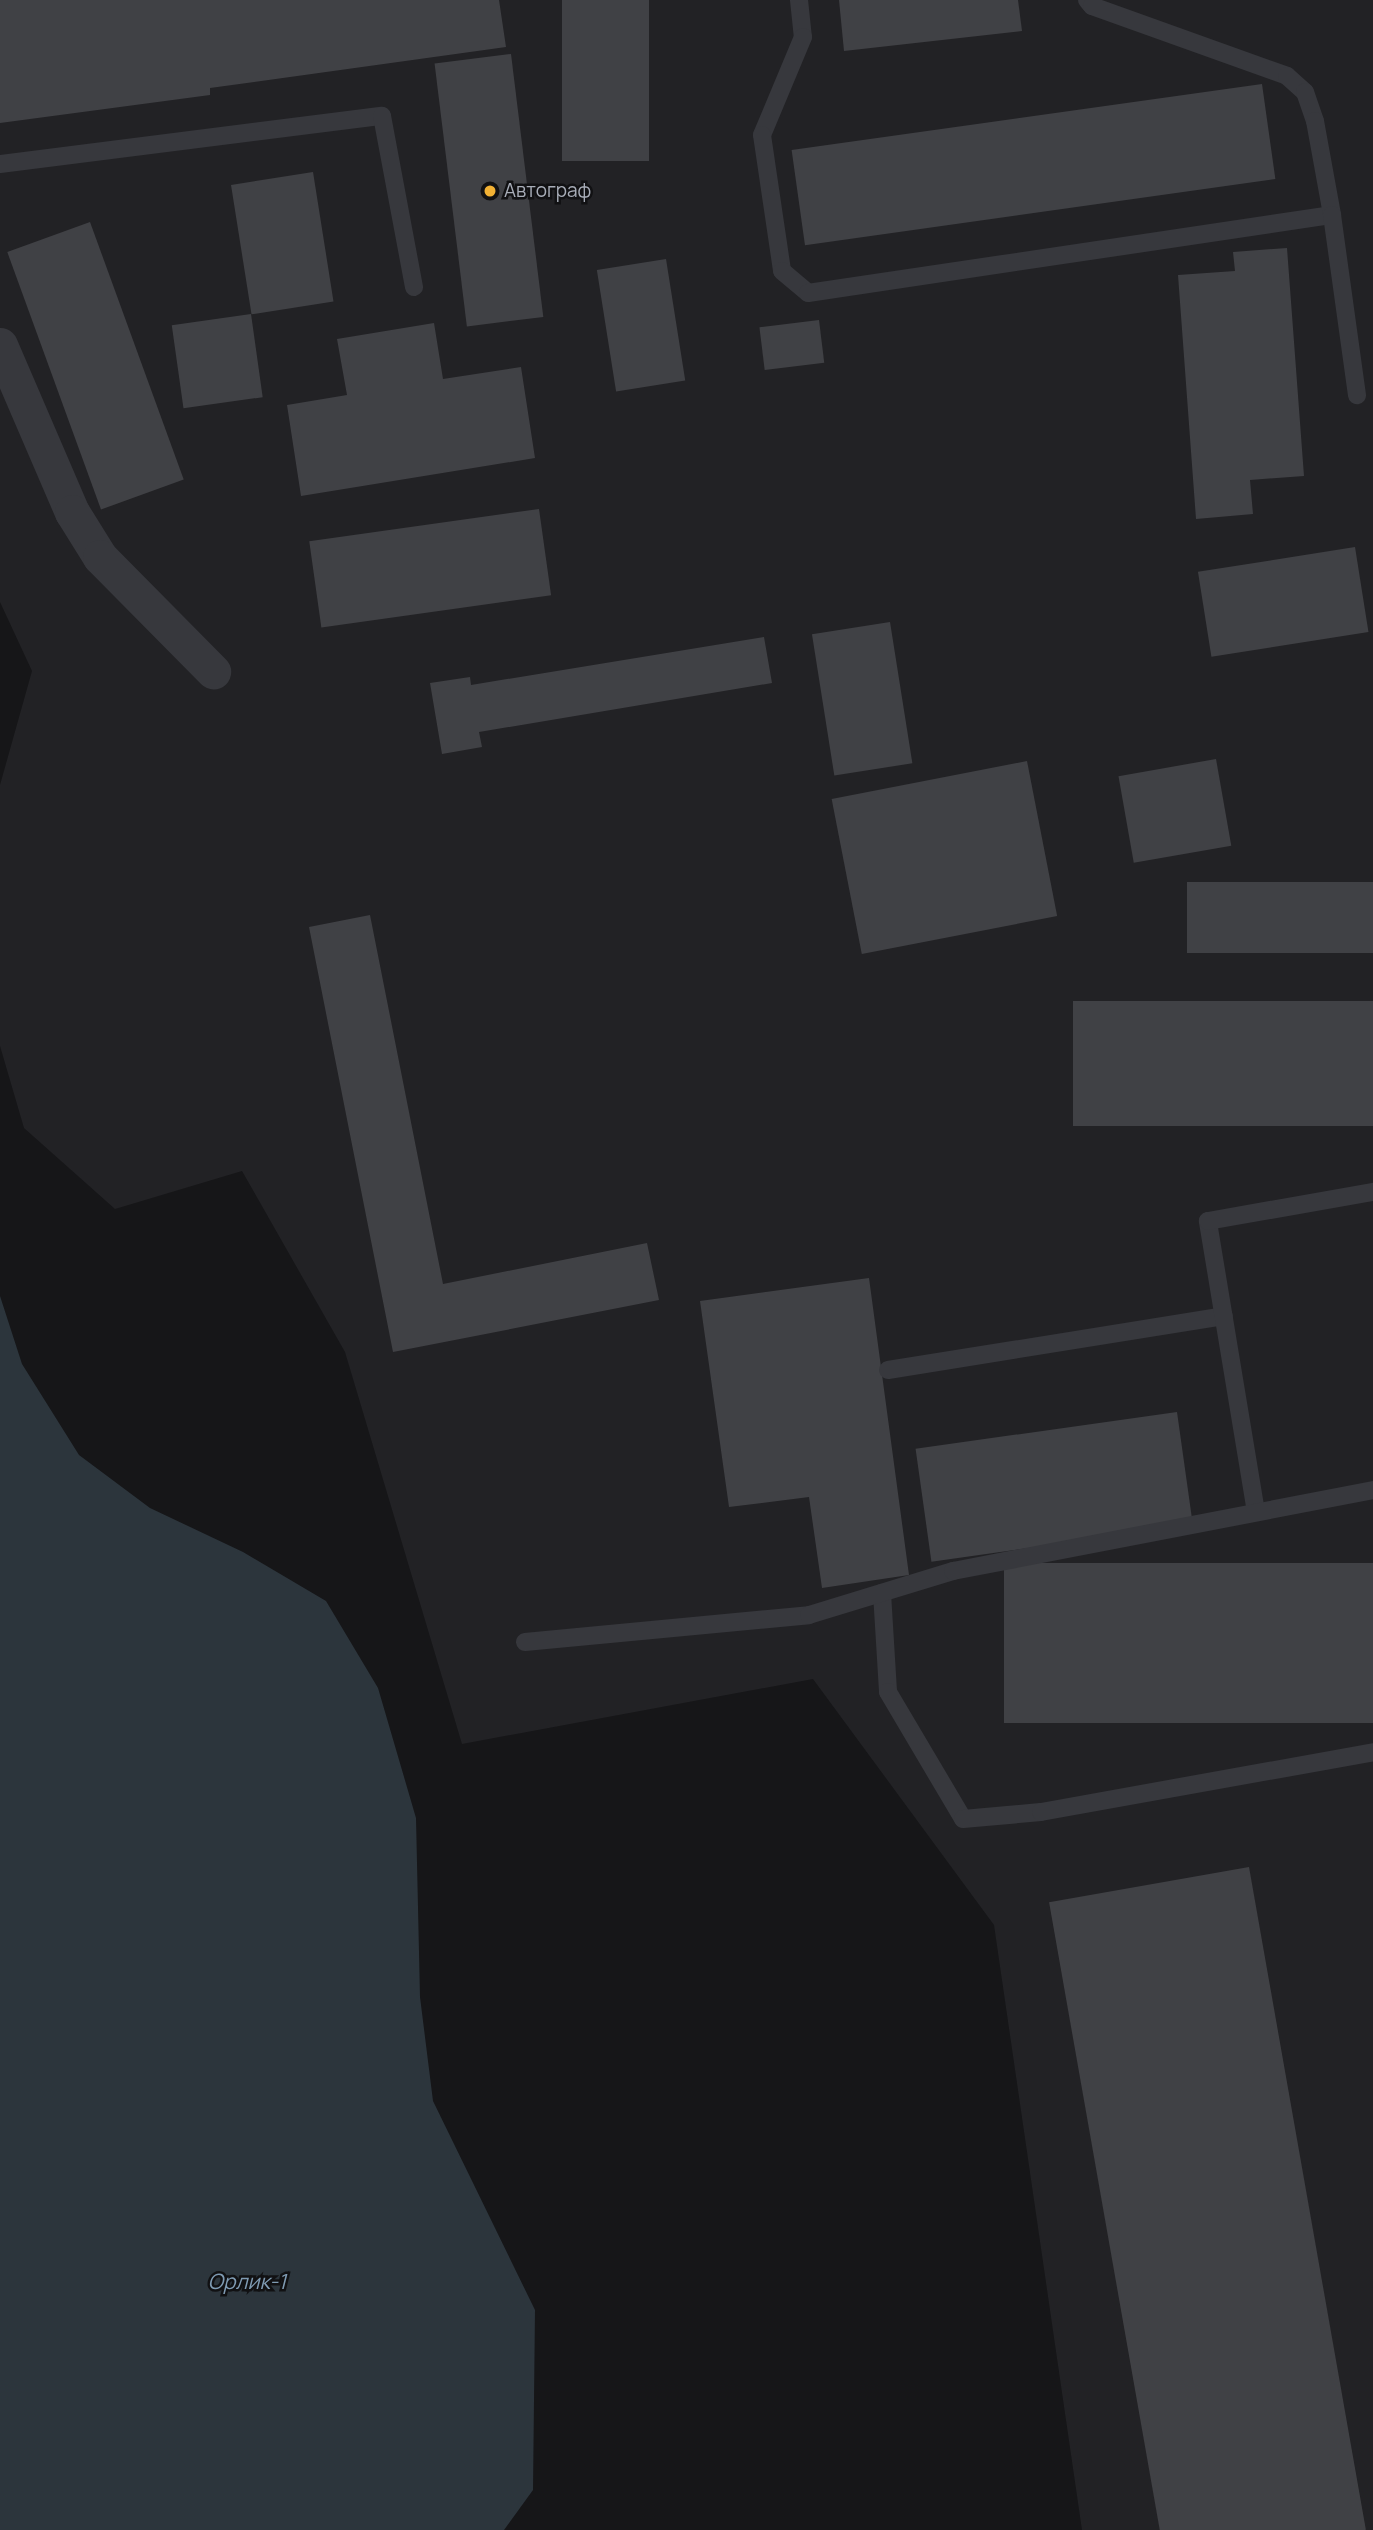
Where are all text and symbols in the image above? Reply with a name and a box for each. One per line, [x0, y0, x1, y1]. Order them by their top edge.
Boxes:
place label: Автограф [504, 180, 591, 202]
marker: Автограф [482, 183, 498, 199]
water label: Орлик-1 [208, 2268, 286, 2294]

